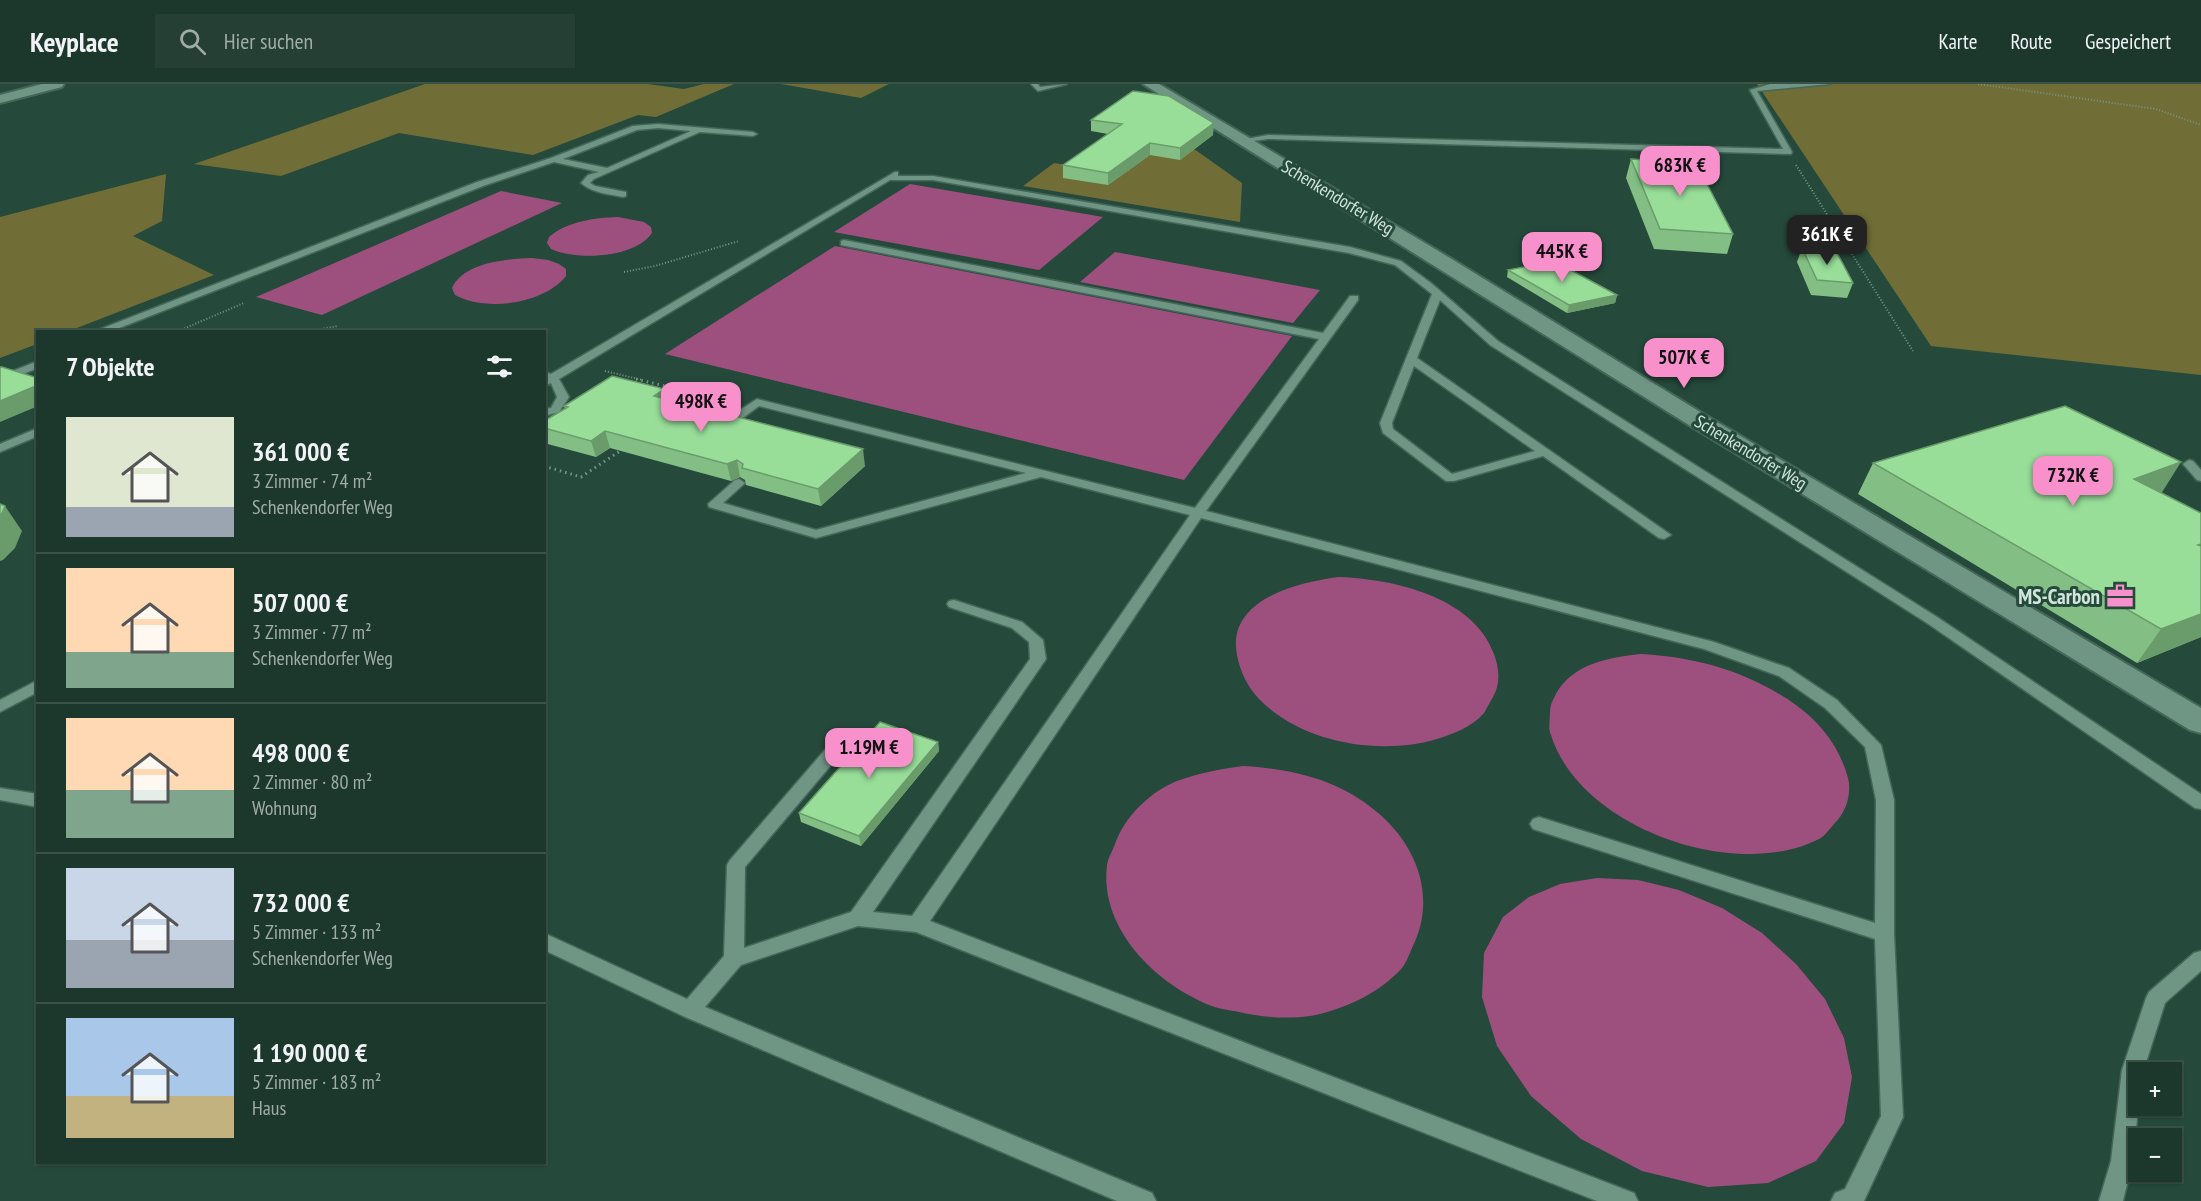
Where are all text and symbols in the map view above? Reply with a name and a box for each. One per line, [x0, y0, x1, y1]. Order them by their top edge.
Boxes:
search box [155, 14, 575, 68]
text: Keyplace [30, 23, 119, 60]
icon: search [176, 25, 209, 58]
text: Hier suchen [224, 27, 313, 55]
text: Karte [1939, 28, 1977, 55]
text: Route [2010, 28, 2052, 55]
text: Gespeichert [2085, 28, 2171, 55]
pin: 683K € [1631, 146, 1729, 197]
text: 683K € [1654, 152, 1706, 178]
street label: Schenkendorfer Weg [1278, 154, 1398, 240]
pin: 361K € [1778, 215, 1876, 266]
text: 361K € [1801, 221, 1853, 247]
pin: 445K € [1513, 232, 1611, 283]
text: 445K € [1536, 238, 1588, 264]
pin: 507K € [1635, 338, 1733, 389]
text: 507K € [1658, 344, 1710, 370]
text: 7 Objekte [66, 350, 155, 383]
icon: filters [483, 350, 516, 383]
pin: 498K € [652, 382, 750, 433]
text: 498K € [675, 388, 727, 414]
street label: Schenkendorfer Weg [1691, 409, 1811, 495]
text: 361 000 € [252, 435, 350, 468]
icon: home [114, 441, 186, 513]
pin: 732K € [2024, 456, 2122, 507]
text: 732K € [2047, 462, 2099, 488]
text: 3 Zimmer · 74 m² [252, 468, 372, 494]
text: Schenkendorfer Weg [252, 494, 393, 520]
office icon: MS-Carbon [2105, 581, 2135, 611]
place label: MS-Carbon [2018, 583, 2100, 610]
text: 507 000 € [252, 586, 349, 619]
icon: home [114, 592, 186, 664]
text: 3 Zimmer · 77 m² [252, 619, 372, 645]
text: Schenkendorfer Weg [252, 645, 393, 671]
pin: 1.19M € [814, 728, 924, 779]
text: 1.19M € [839, 734, 899, 760]
text: 498 000 € [252, 736, 350, 769]
icon: home [114, 742, 186, 814]
text: 2 Zimmer · 80 m² [252, 769, 372, 795]
text: Wohnung [252, 795, 317, 821]
text: 732 000 € [252, 886, 350, 919]
icon: home [114, 892, 186, 964]
text: 5 Zimmer · 133 m² [252, 919, 381, 945]
text: Schenkendorfer Weg [252, 945, 393, 971]
text: 1 190 000 € [252, 1036, 367, 1069]
icon: home [114, 1042, 186, 1114]
map controls [2128, 1062, 2182, 1182]
button: + [2128, 1062, 2182, 1116]
text: 5 Zimmer · 183 m² [252, 1069, 381, 1095]
text: Haus [252, 1095, 286, 1121]
button: − [2128, 1128, 2182, 1182]

